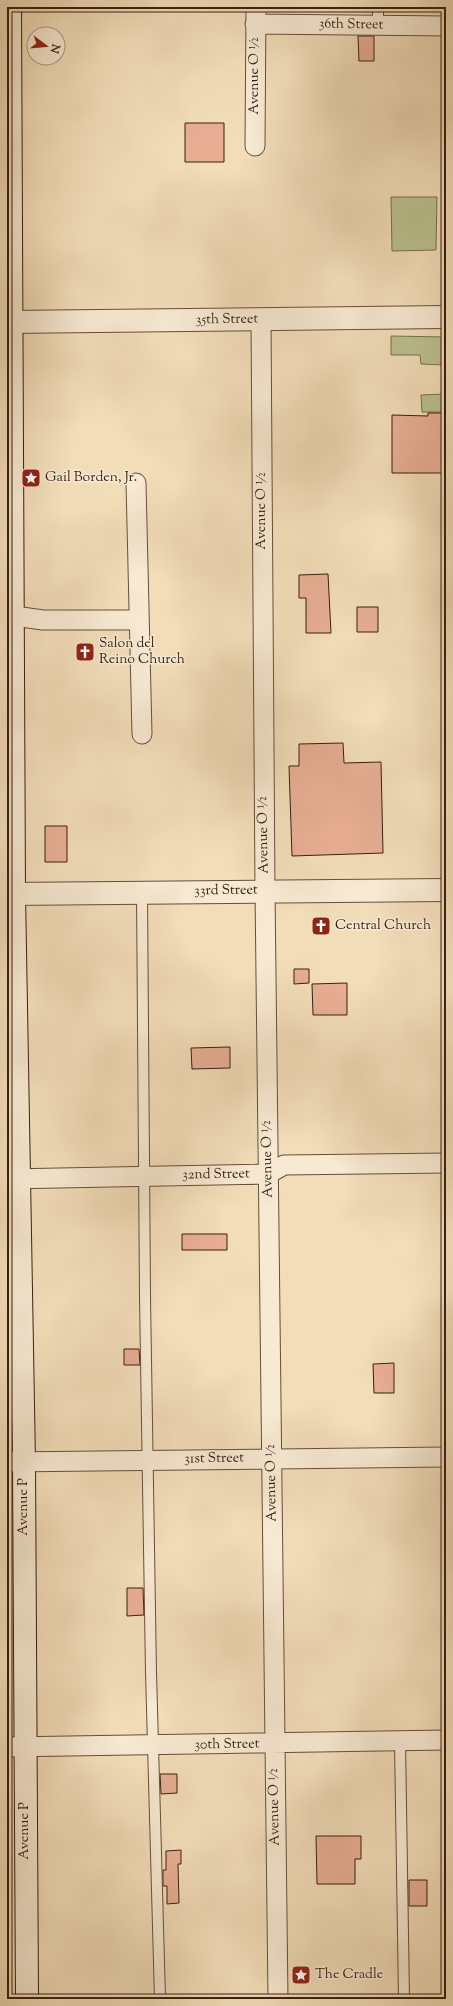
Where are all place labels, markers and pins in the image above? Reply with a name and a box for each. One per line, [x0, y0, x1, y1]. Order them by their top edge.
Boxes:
place icon: Gail Borden, Jr. [20, 467, 42, 489]
place label: Gail Borden, Jr. [45, 468, 137, 488]
place label: Salon del Reino Church [99, 634, 185, 670]
church icon: Salon del Reino Church [74, 641, 96, 663]
church icon: Central Church [310, 915, 332, 937]
place label: Central Church [335, 916, 431, 936]
place icon: The Cradle [290, 1964, 312, 1986]
place label: The Cradle [315, 1965, 383, 1985]

